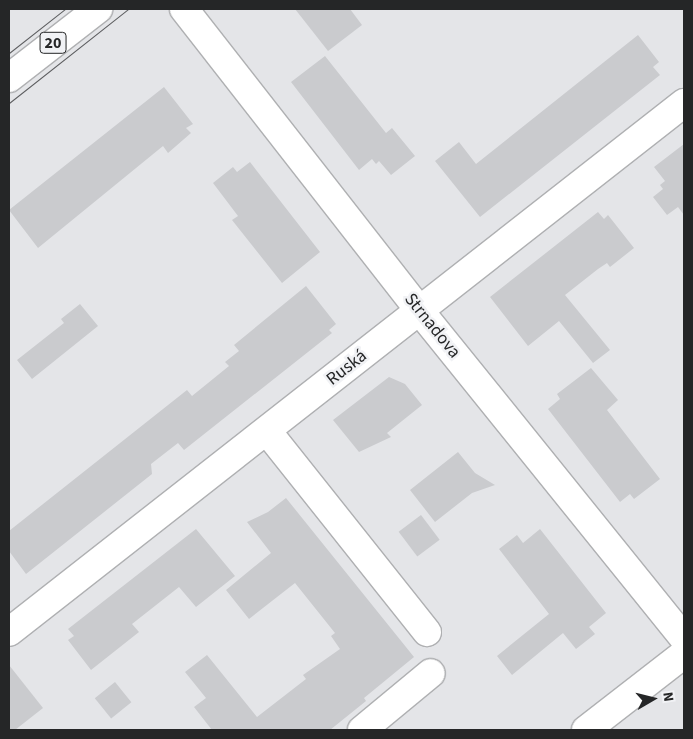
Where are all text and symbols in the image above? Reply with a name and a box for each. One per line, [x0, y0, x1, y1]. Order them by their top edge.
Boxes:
road number: 20 [39, 29, 67, 56]
street label: Strnadova [399, 289, 465, 363]
street label: Ruská [322, 346, 372, 390]
north arrow [628, 674, 678, 724]
text: N [657, 691, 678, 703]

